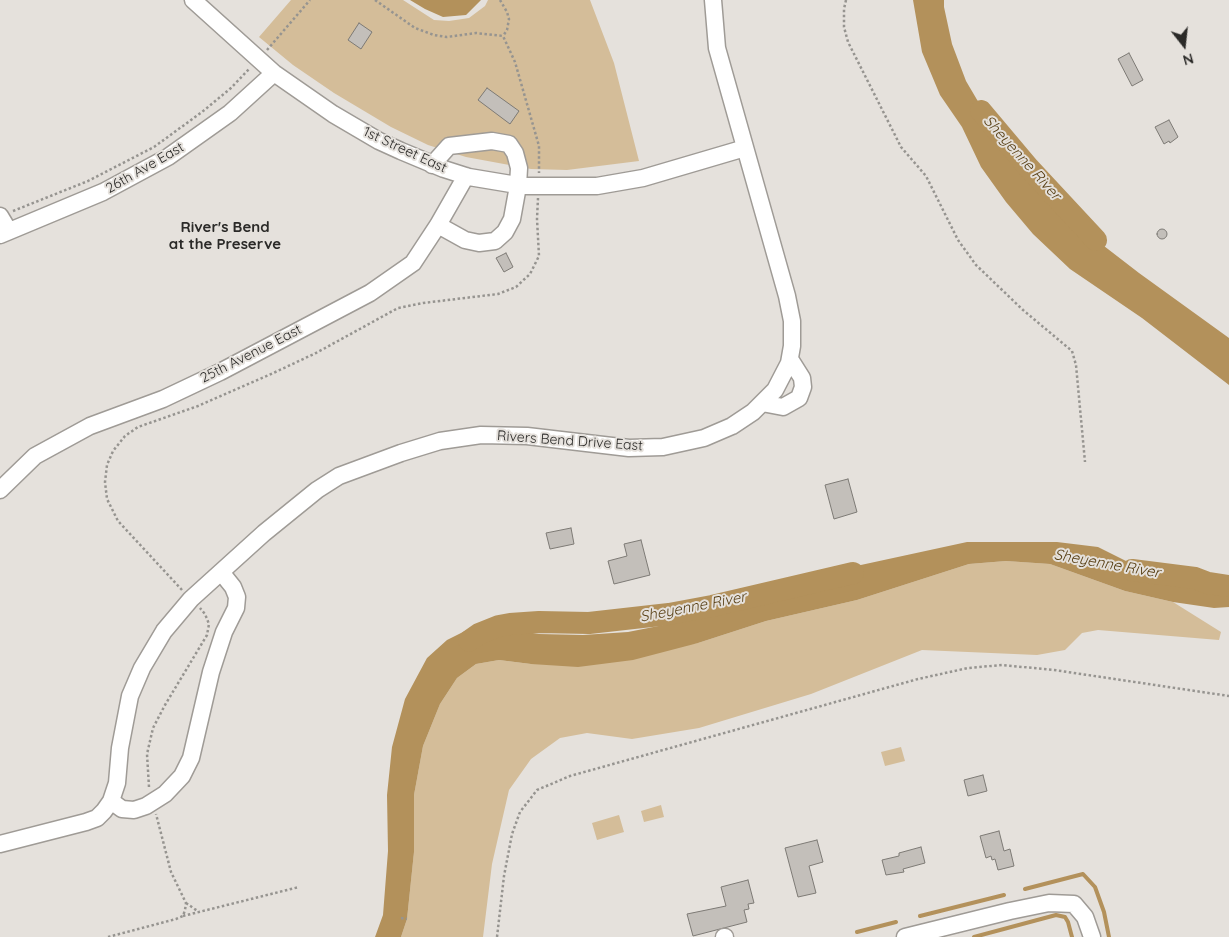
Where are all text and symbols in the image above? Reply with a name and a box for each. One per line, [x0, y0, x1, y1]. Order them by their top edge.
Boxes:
north arrow [1159, 20, 1209, 70]
text: N [1181, 49, 1196, 69]
water label: Sheyenne River [979, 112, 1065, 204]
street label: 1st Street East [361, 123, 449, 177]
street label: 26th Ave East [103, 139, 187, 197]
district label: River's Bend at the Preserve [169, 218, 281, 253]
street label: 25th Avenue East [198, 321, 304, 387]
street label: Rivers Bend Drive East [497, 428, 643, 454]
water label: Sheyenne River [1052, 546, 1162, 582]
water label: Sheyenne River [638, 588, 748, 626]

